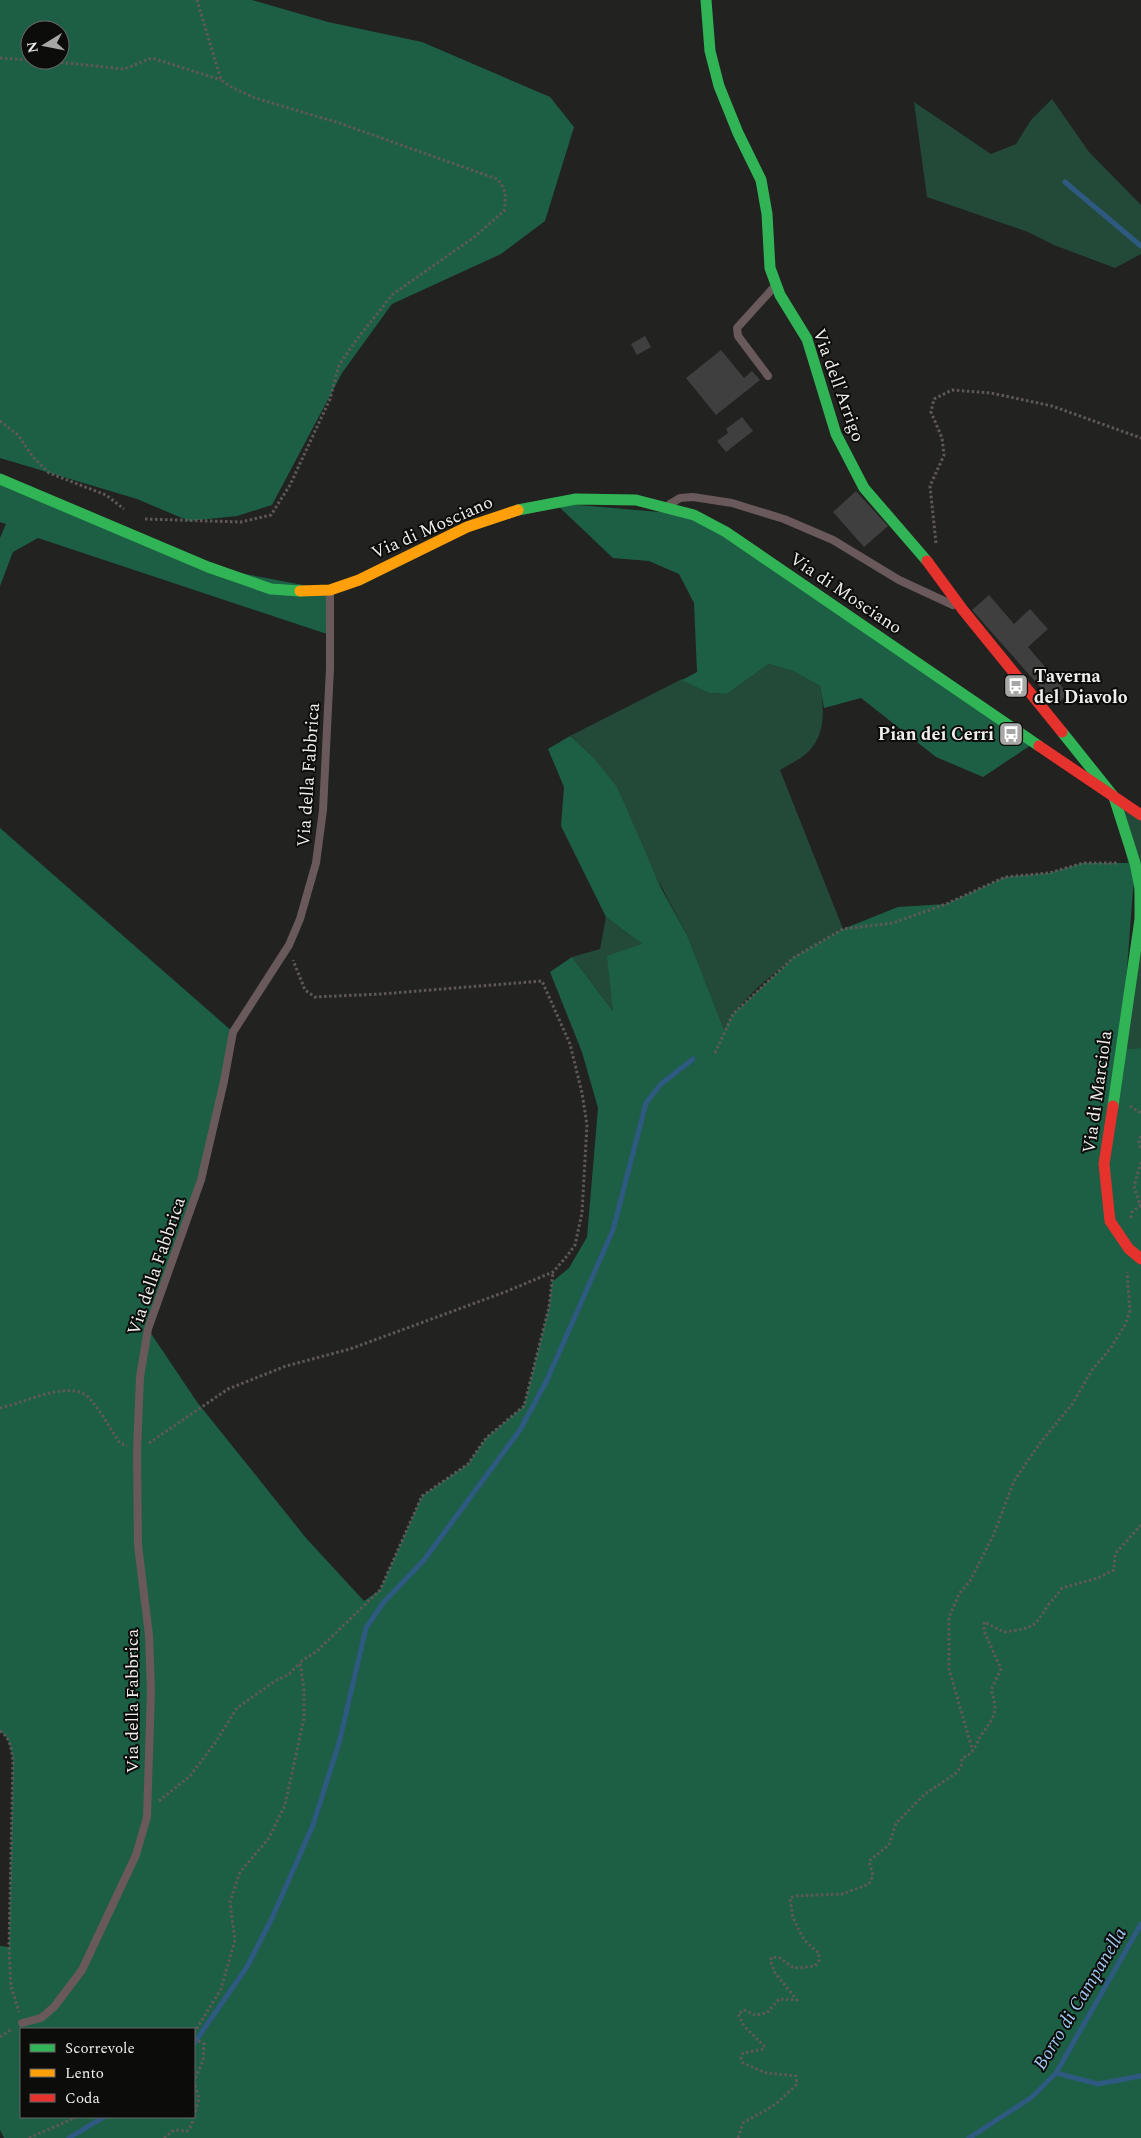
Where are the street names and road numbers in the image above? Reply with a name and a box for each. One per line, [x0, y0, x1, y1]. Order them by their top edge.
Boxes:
street label: Via dell'Arrigo [806, 325, 872, 446]
street label: Via di Mosciano [367, 489, 497, 566]
street label: Via di Mosciano [784, 546, 907, 641]
street label: Via della Fabbrica [290, 702, 327, 848]
street label: Via di Marciola [1076, 1029, 1120, 1155]
street label: Via della Fabbrica [120, 1193, 193, 1339]
street label: Via della Fabbrica [119, 1629, 146, 1773]

